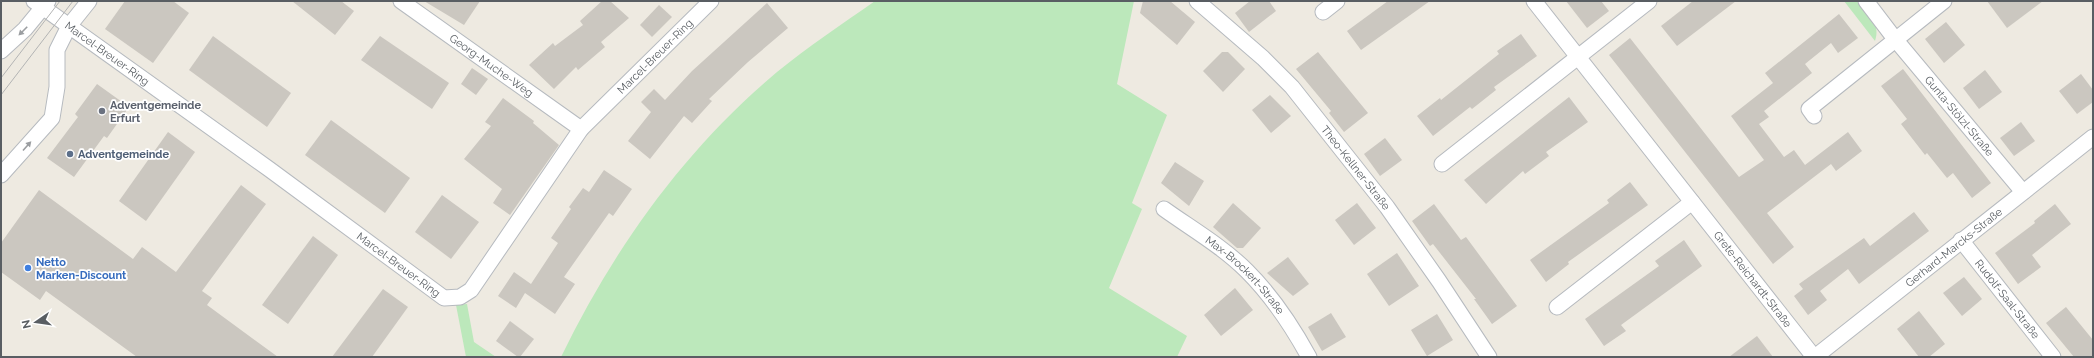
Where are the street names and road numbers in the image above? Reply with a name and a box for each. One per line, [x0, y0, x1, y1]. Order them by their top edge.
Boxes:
street label: Marcel-Breuer-Ring [615, 17, 696, 97]
street label: Marcel-Breuer-Ring [62, 19, 152, 88]
street label: Georg-Muche-Weg [447, 32, 536, 100]
street label: Gunta-Stölzl-Straße [1922, 73, 1996, 159]
street label: Theo-Kellner-Straße [1318, 123, 1393, 213]
street label: Gerhard-Marcks-Straße [1903, 205, 2005, 290]
street label: Grete-Reichardt-Straße [1711, 229, 1795, 331]
street label: Marcel-Breuer-Ring [354, 230, 443, 300]
street label: Max-Brockert-Straße [1203, 234, 1287, 317]
street label: Rudolf-Saal-Straße [1972, 257, 2042, 342]

